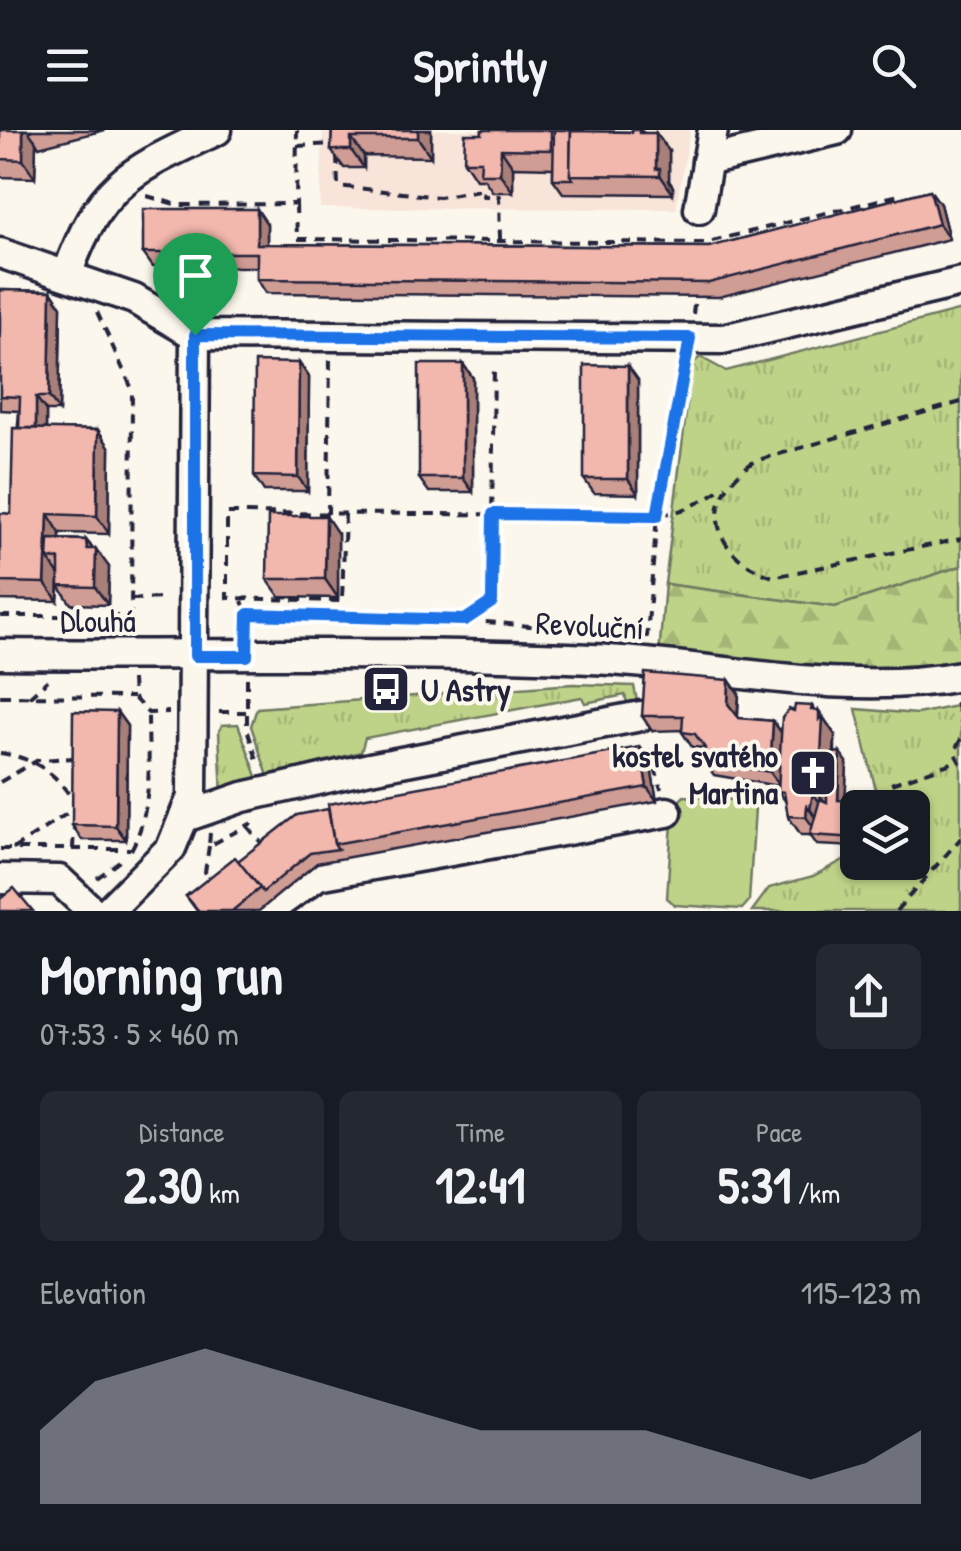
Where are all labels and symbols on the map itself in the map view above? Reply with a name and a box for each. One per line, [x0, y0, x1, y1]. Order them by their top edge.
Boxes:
pin [153, 233, 238, 336]
street label: Dlouhá [60, 599, 136, 642]
street label: Revoluční [535, 601, 645, 649]
bus stop icon: U Astry [360, 663, 412, 715]
place label: U Astry [421, 668, 511, 712]
place label: kostel svatého Martina [612, 734, 778, 814]
church icon: kostel svatého Martina [787, 747, 839, 799]

